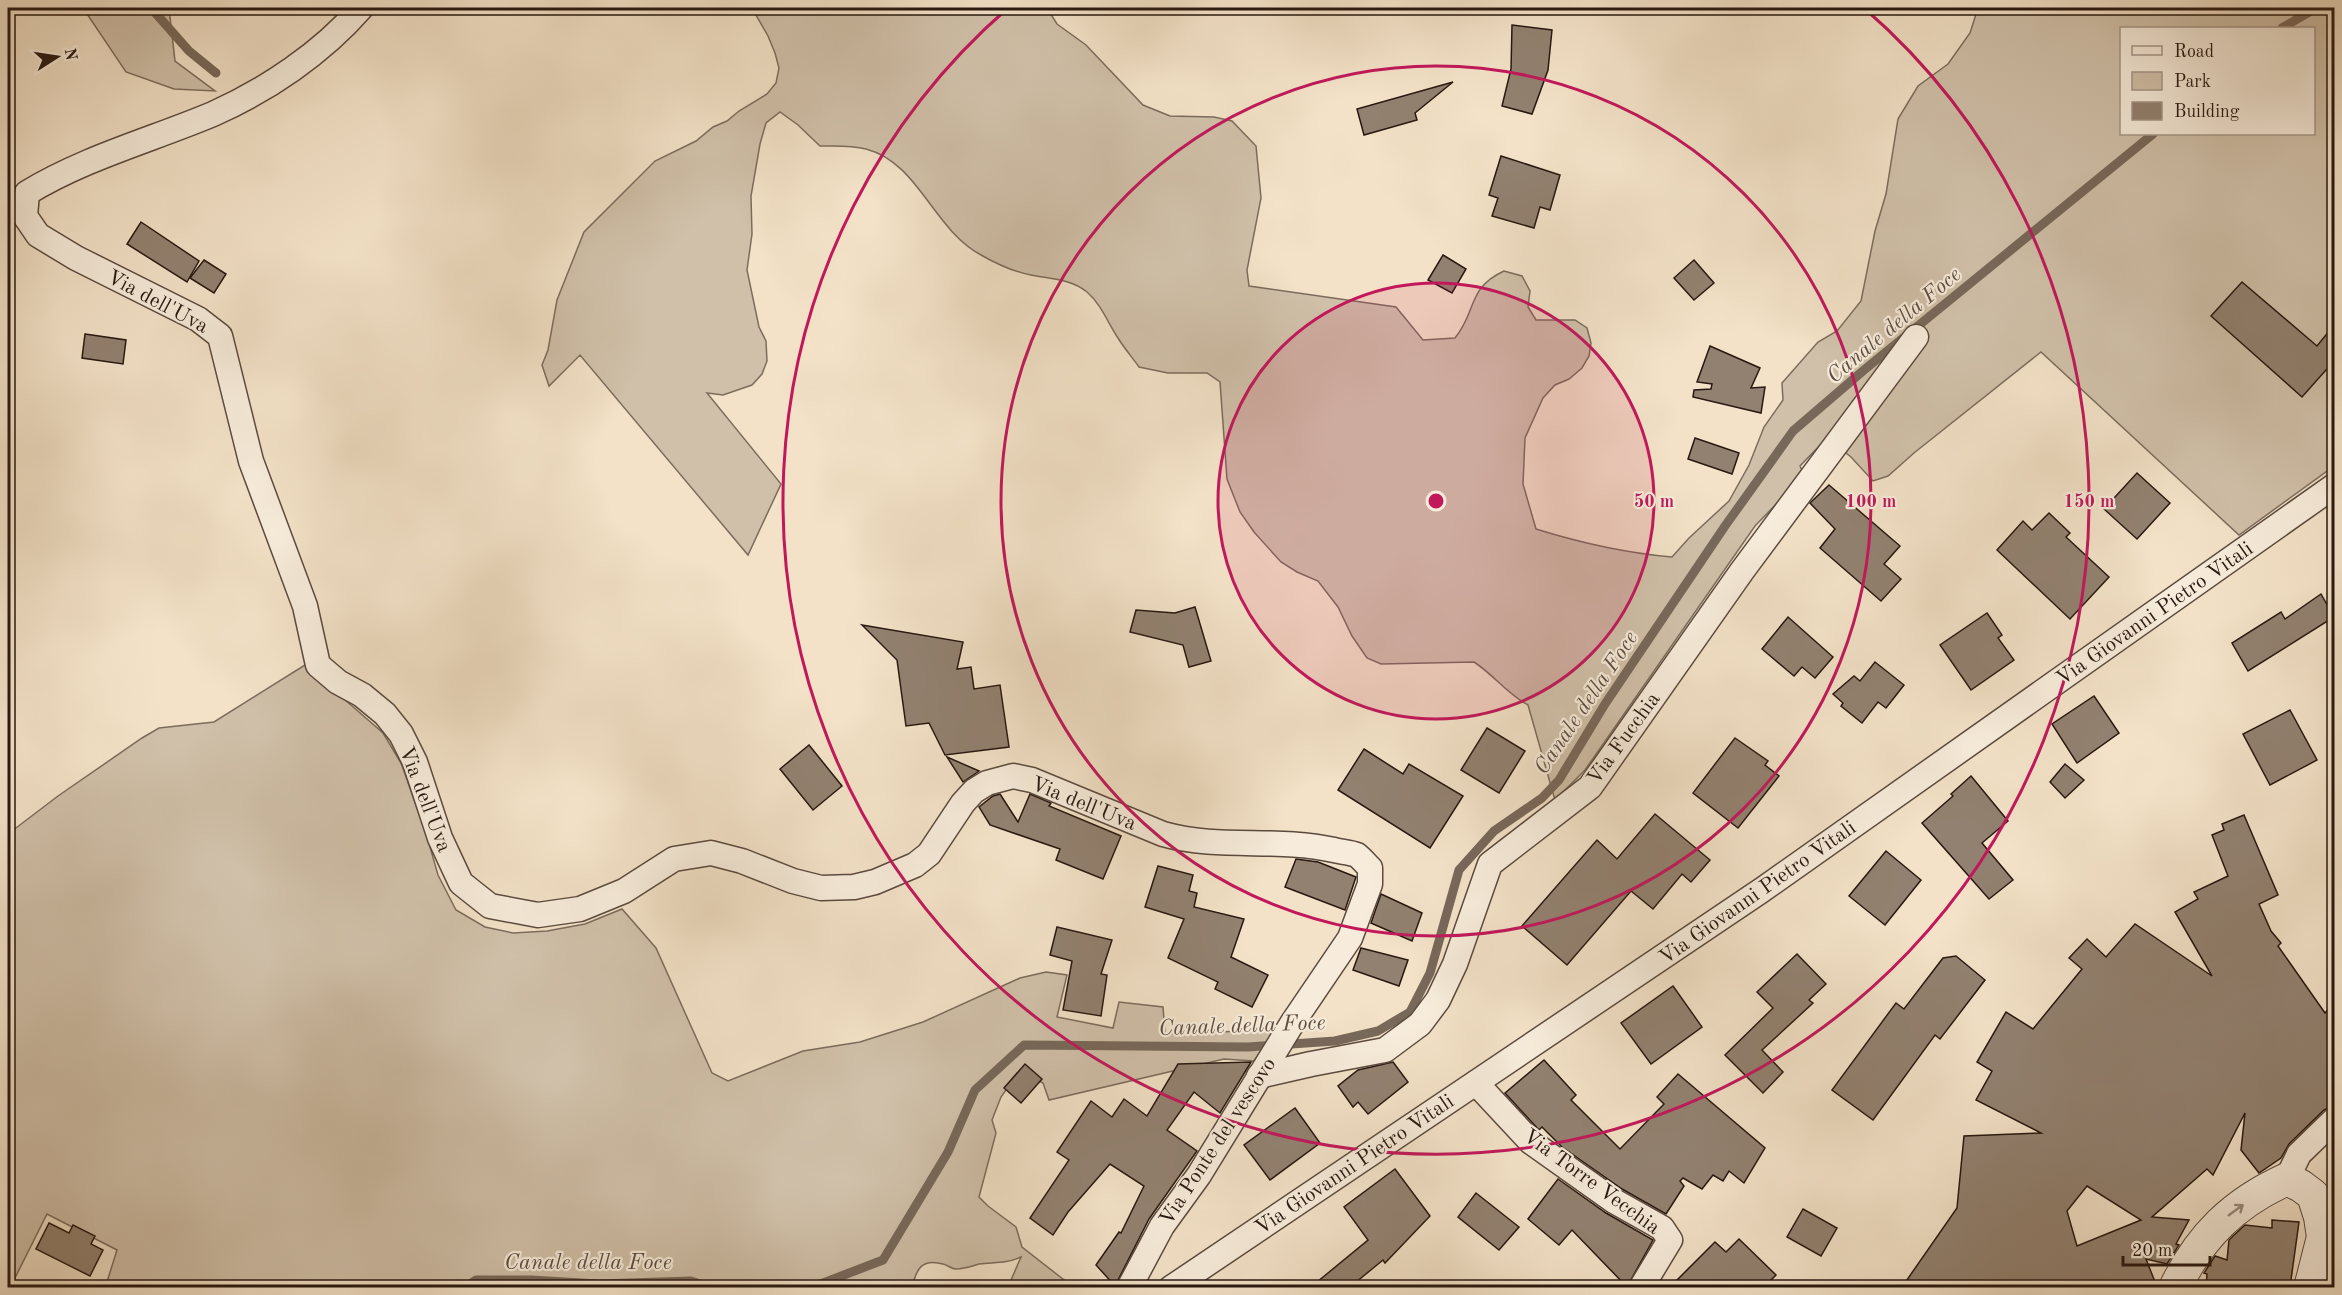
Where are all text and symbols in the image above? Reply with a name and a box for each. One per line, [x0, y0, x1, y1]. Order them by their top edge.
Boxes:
north arrow [27, 27, 87, 87]
legend [2120, 27, 2315, 135]
text: Road [2174, 43, 2214, 61]
text: N [61, 47, 79, 63]
text: Park [2174, 73, 2211, 91]
text: Building [2174, 103, 2240, 121]
water label: Canale della Foce [1823, 263, 1965, 388]
street label: Via dell'Uva [103, 267, 211, 338]
centre of rings [1426, 491, 1446, 511]
text: 50 m [1634, 493, 1674, 511]
text: 100 m [1846, 493, 1896, 511]
text: 150 m [2064, 493, 2114, 511]
street label: Via Giovanni Pietro Vitali [2053, 538, 2257, 690]
water label: Canale della Foce [1531, 628, 1643, 779]
street label: Via Fucchia [1584, 689, 1665, 789]
street label: Via dell'Uva [395, 744, 454, 855]
street label: Via dell'Uva [1028, 774, 1139, 835]
street label: Via Giovanni Pietro Vitali [1656, 817, 1860, 969]
water label: Canale della Foce [1158, 1012, 1326, 1040]
street label: Via Ponte del vescovo [1156, 1054, 1280, 1229]
street label: Via Giovanni Pietro Vitali [1252, 1091, 1458, 1240]
street label: Via Torre Vecchia [1519, 1126, 1663, 1239]
one-way arrow [2228, 1204, 2244, 1216]
scale bar [2123, 1229, 2210, 1267]
text: 20 m [2132, 1242, 2172, 1260]
water label: Canale della Foce [504, 1252, 672, 1274]

